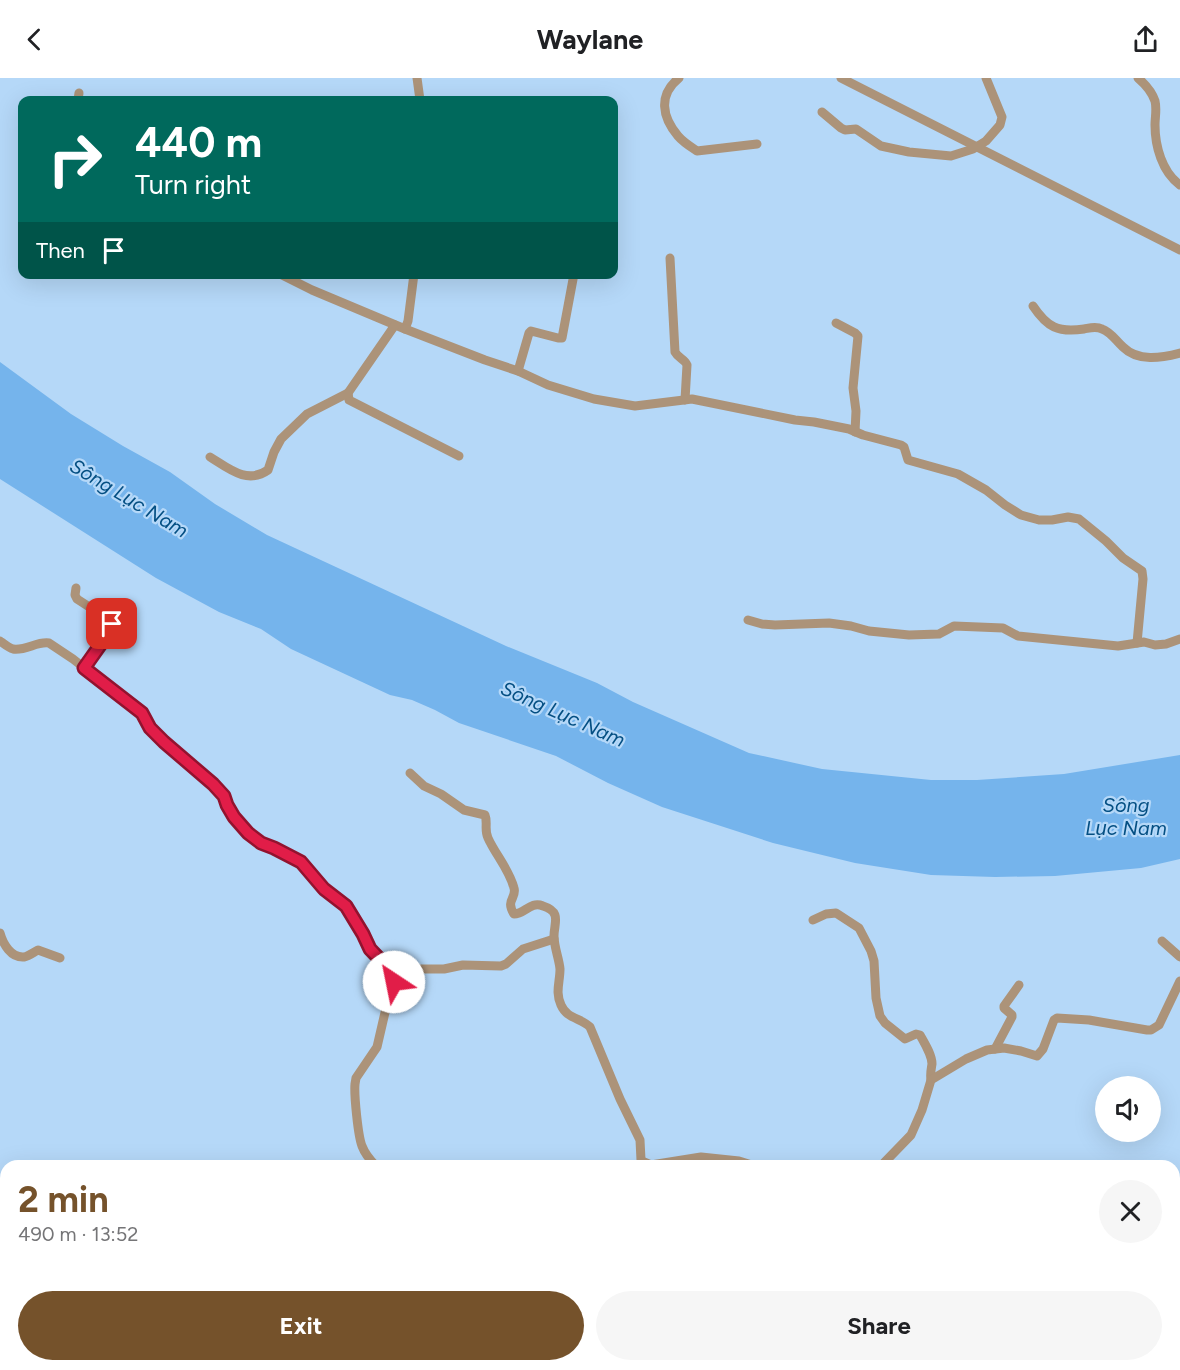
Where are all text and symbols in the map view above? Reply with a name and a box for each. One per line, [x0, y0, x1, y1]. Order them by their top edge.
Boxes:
icon: back [18, 23, 51, 56]
text: Waylane [537, 23, 643, 56]
icon: share [1129, 23, 1162, 56]
text: 440 m [135, 117, 262, 168]
icon: right [36, 120, 114, 198]
text: Turn right [135, 168, 251, 201]
icon: arrive [97, 234, 130, 267]
text: Then [36, 237, 85, 264]
water label: Sông Lục Nam [66, 453, 192, 543]
pin [86, 598, 137, 649]
icon: arrive [95, 607, 128, 640]
water label: Sông Lục Nam [497, 676, 629, 752]
water label: Sông Lục Nam [1085, 793, 1167, 840]
position arrow [362, 950, 426, 1014]
map controls [1095, 1076, 1161, 1142]
button: sound [1095, 1076, 1161, 1142]
text: 2 min [18, 1178, 109, 1221]
button: close [1099, 1180, 1162, 1243]
text: 490 m · 13:52 [18, 1222, 138, 1246]
button: Exit [18, 1291, 584, 1360]
button: Share [596, 1291, 1162, 1360]

